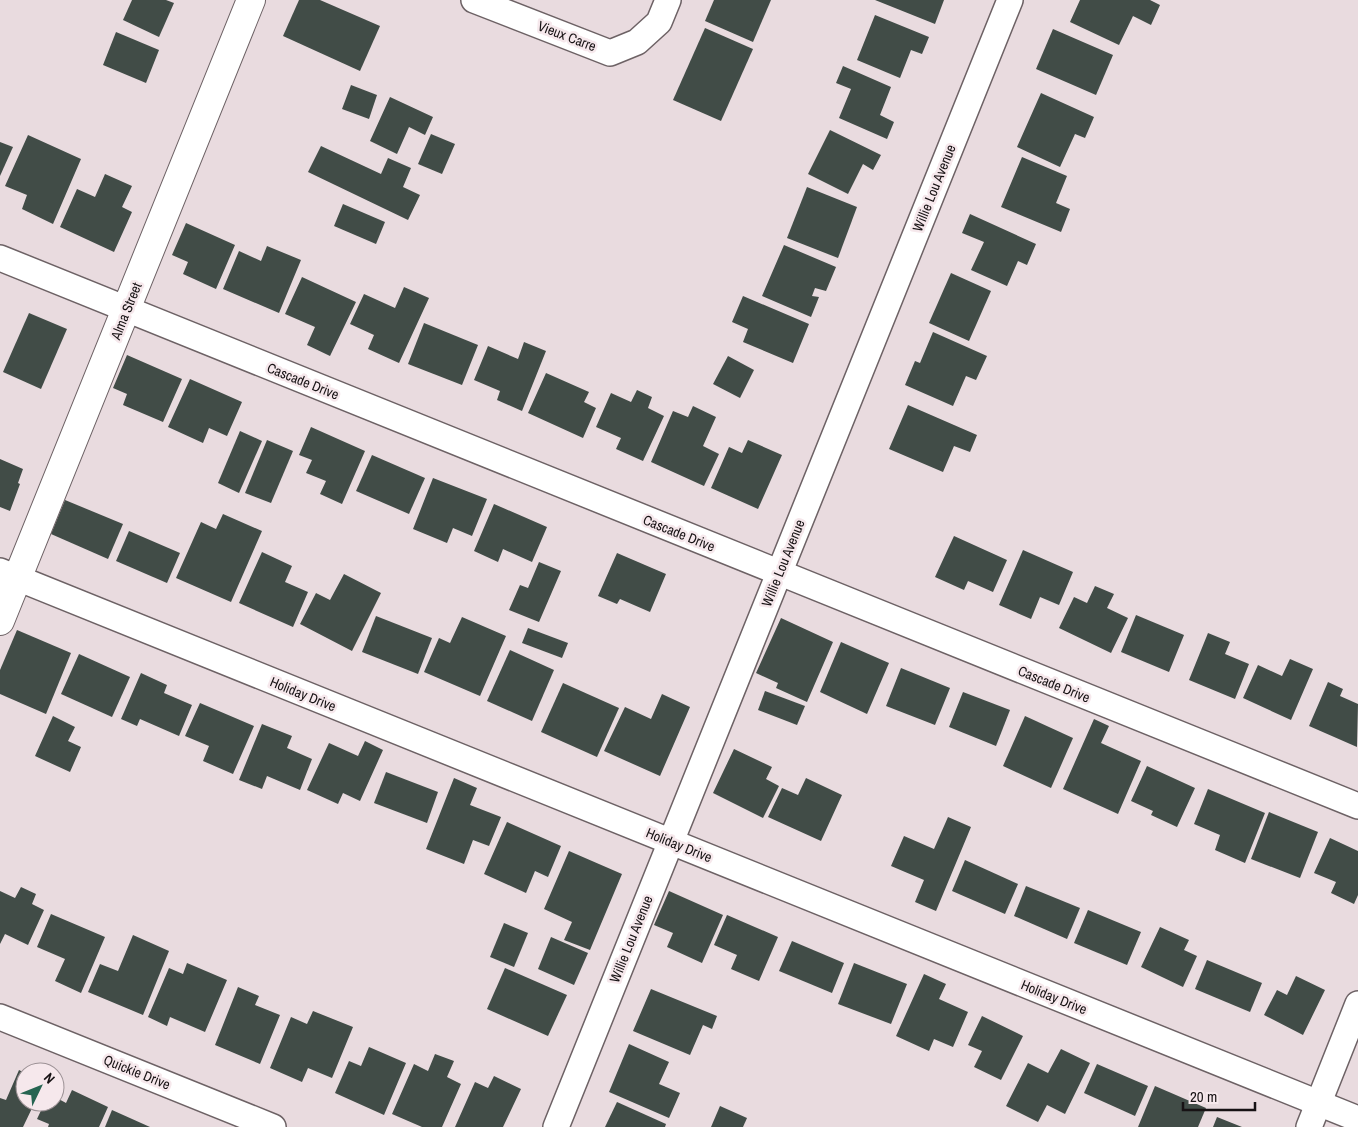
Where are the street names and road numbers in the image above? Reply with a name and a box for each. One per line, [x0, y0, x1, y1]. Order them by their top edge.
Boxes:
street label: Vieux Carre [535, 17, 599, 55]
street label: Willie Lou Avenue [908, 142, 960, 234]
street label: Alma Street [106, 280, 146, 343]
street label: Cascade Drive [264, 358, 342, 404]
street label: Cascade Drive [640, 510, 718, 556]
street label: Willie Lou Avenue [757, 517, 809, 609]
street label: Cascade Drive [1015, 661, 1093, 707]
street label: Holiday Drive [267, 673, 339, 715]
street label: Holiday Drive [643, 824, 715, 866]
street label: Willie Lou Avenue [605, 893, 657, 985]
street label: Holiday Drive [1018, 976, 1090, 1018]
street label: Quickie Drive [101, 1051, 173, 1093]

